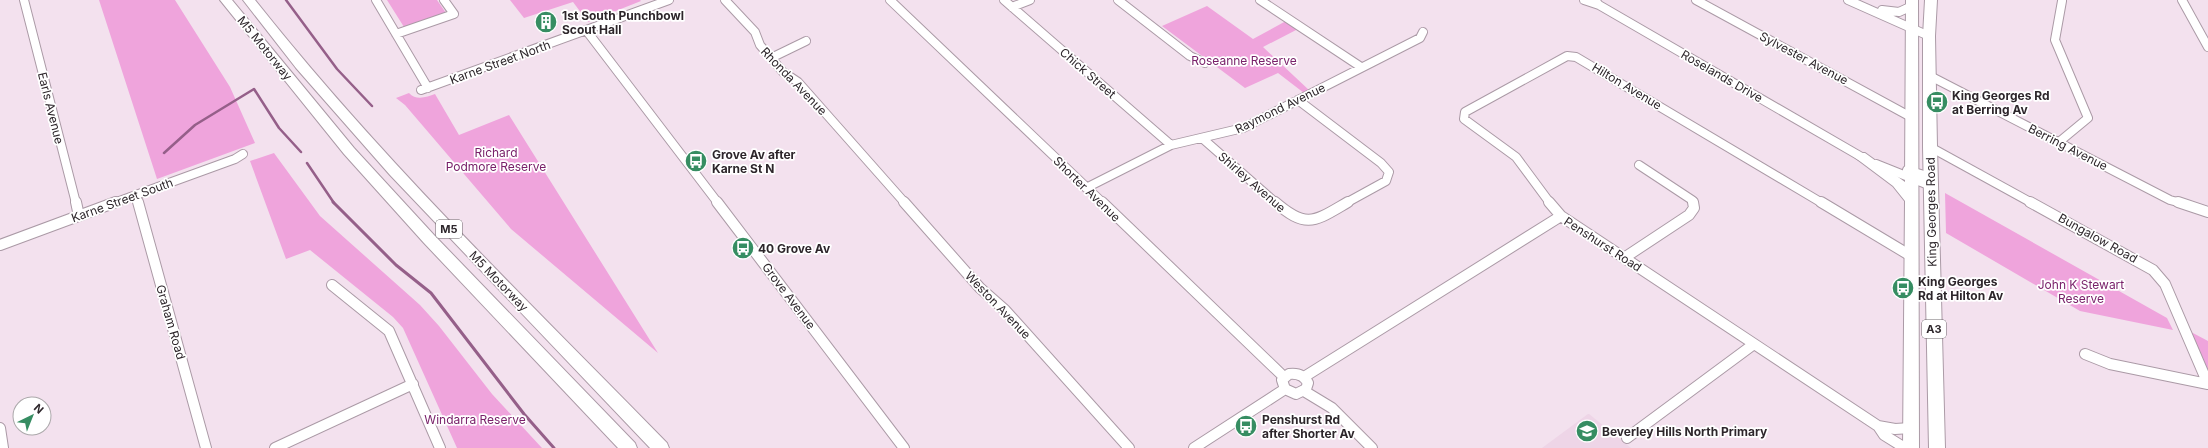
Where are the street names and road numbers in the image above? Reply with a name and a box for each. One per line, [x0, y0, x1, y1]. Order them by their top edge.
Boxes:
street label: M5 Motorway [235, 13, 296, 83]
street label: Sylvester Avenue [1757, 28, 1851, 88]
street label: Karne Street North [448, 37, 552, 87]
street label: Rhonda Avenue [758, 44, 830, 118]
street label: Chick Street [1057, 45, 1119, 101]
street label: Roselands Drive [1679, 47, 1765, 105]
street label: Hilton Avenue [1589, 59, 1665, 113]
street label: Earls Avenue [35, 71, 67, 145]
street label: Raymond Avenue [1232, 80, 1328, 136]
street label: Berring Avenue [2026, 121, 2110, 173]
street label: Shirley Avenue [1215, 149, 1289, 215]
street label: Shorter Avenue [1050, 153, 1124, 225]
street label: King Georges Road [1923, 157, 1939, 267]
street label: Karne Street South [69, 175, 175, 225]
street label: Bungalow Road [2056, 210, 2140, 266]
street label: Penshurst Road [1561, 213, 1645, 275]
road number: M5 [436, 220, 462, 238]
street label: M5 Motorway [466, 248, 532, 315]
street label: Grove Avenue [759, 260, 819, 332]
street label: Weston Avenue [962, 268, 1034, 342]
street label: Graham Road [153, 283, 189, 361]
road number: A3 [1922, 320, 1946, 338]

